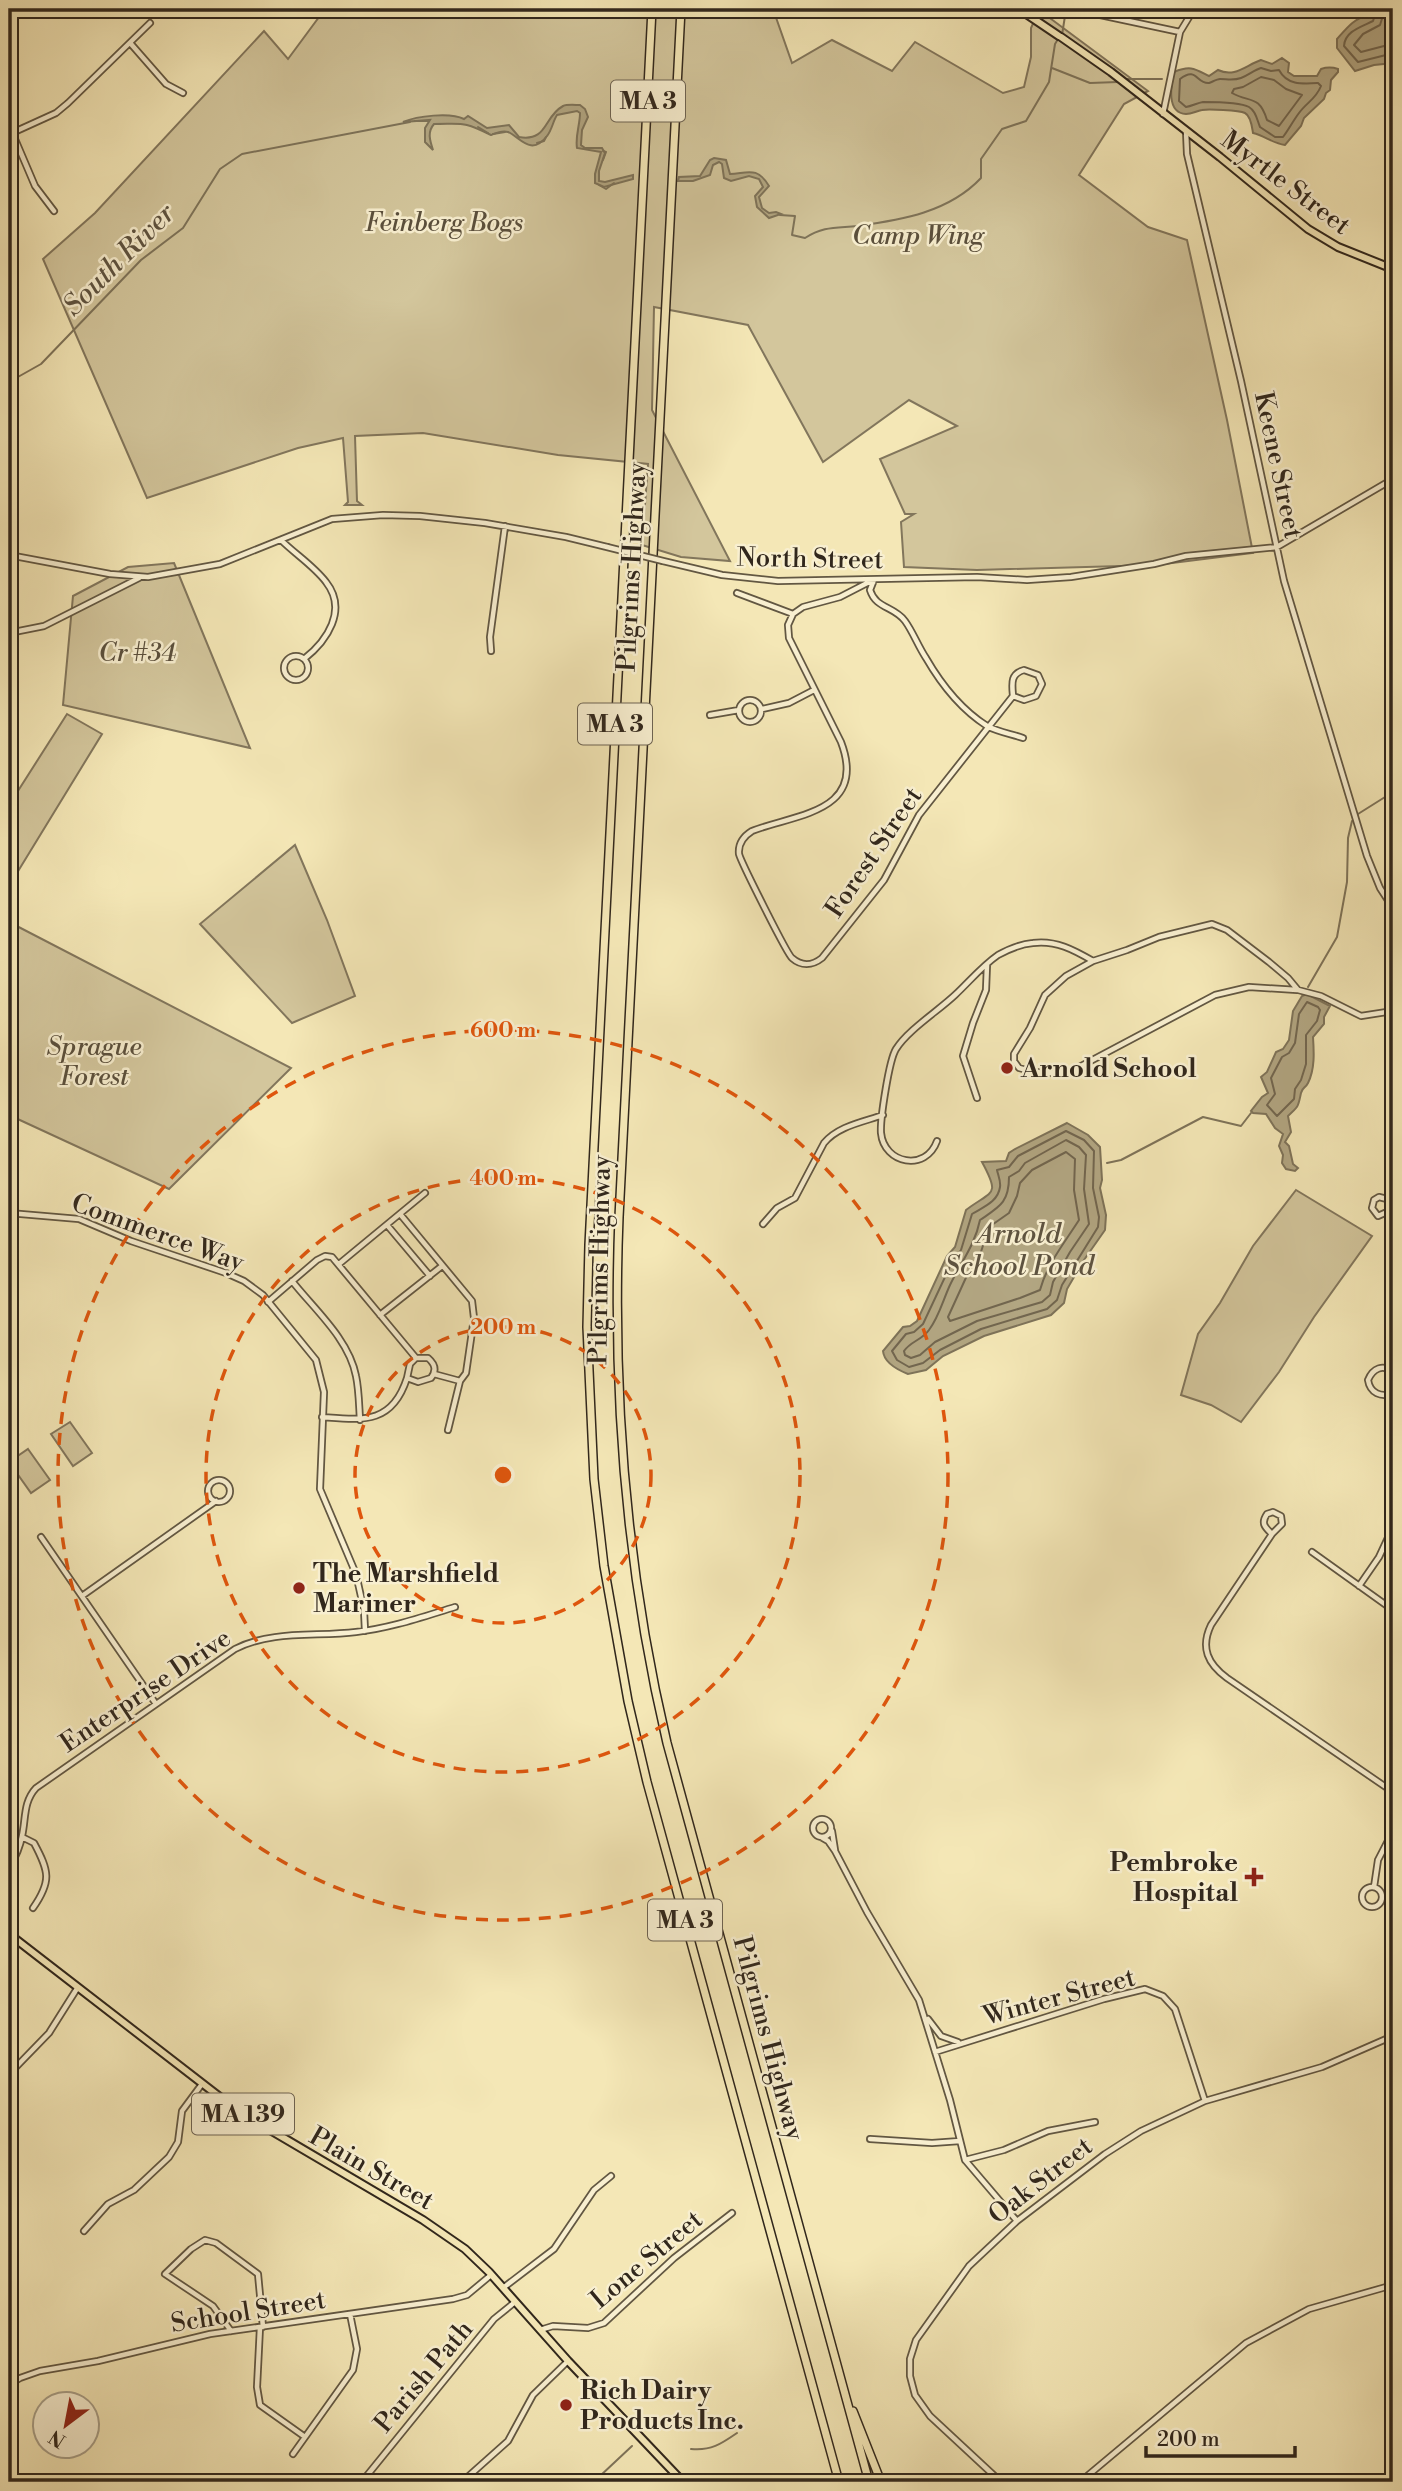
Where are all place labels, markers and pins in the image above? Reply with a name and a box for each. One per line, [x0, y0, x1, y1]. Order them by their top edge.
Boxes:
place label: Arnold School [1020, 1053, 1197, 1085]
marker: Arnold School [999, 1060, 1015, 1076]
centre of rings [491, 1463, 515, 1487]
place label: The Marshfield Mariner [313, 1558, 499, 1620]
marker: The Marshfield Mariner [291, 1580, 307, 1596]
place label: Pembroke Hospital [1109, 1847, 1238, 1909]
marker: Pembroke Hospital [1244, 1867, 1264, 1887]
place label: Rich Dairy Products Inc. [580, 2375, 744, 2437]
marker: Rich Dairy Products Inc. [558, 2397, 574, 2413]

